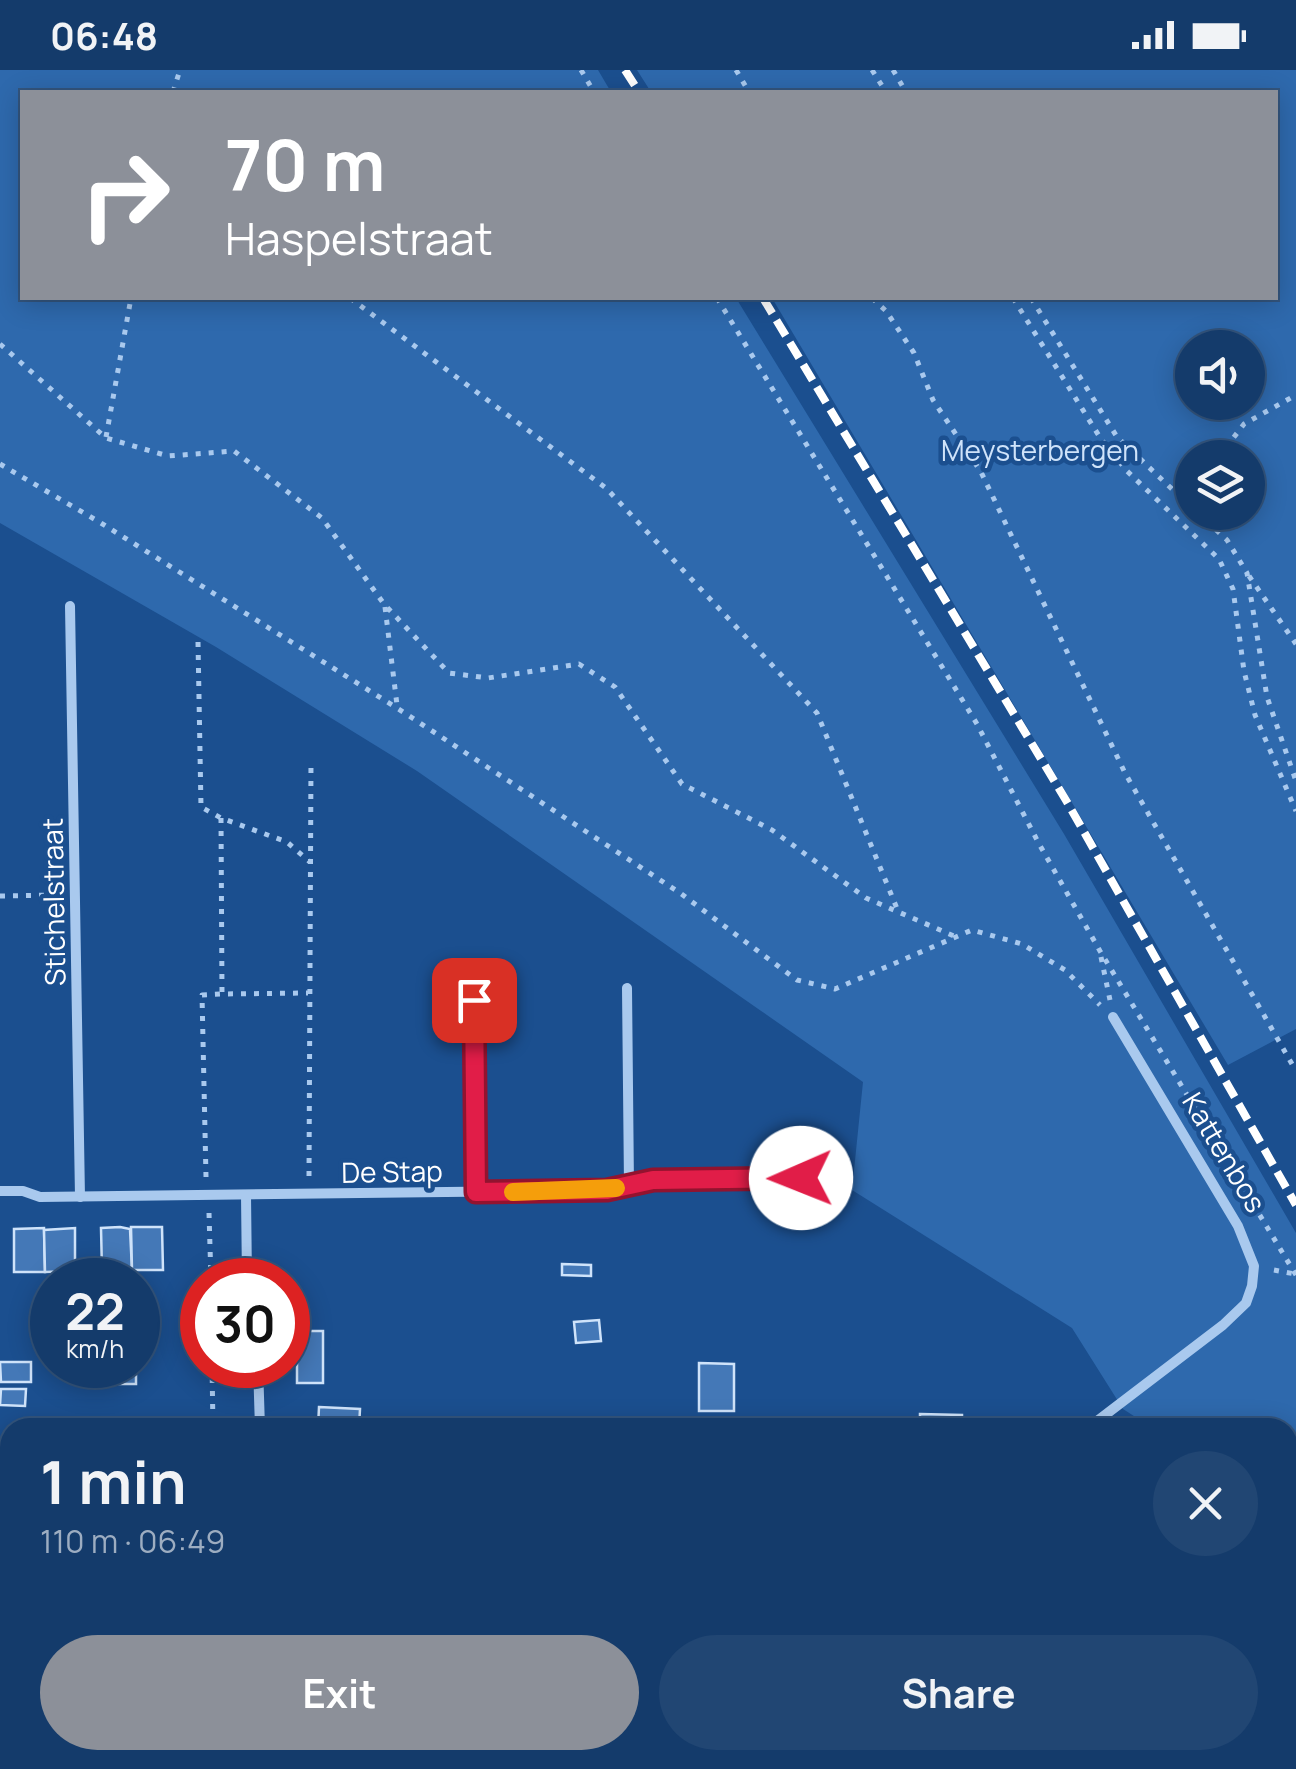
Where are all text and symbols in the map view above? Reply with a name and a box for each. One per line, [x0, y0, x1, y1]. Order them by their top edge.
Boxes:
text: 06:48 [50, 9, 158, 61]
text: 70 m [225, 116, 385, 212]
icon: right [60, 130, 190, 260]
text: Haspelstraat [225, 207, 493, 269]
map controls [1175, 330, 1265, 530]
button: sound [1175, 330, 1265, 420]
park label: Meysterbergen [941, 431, 1139, 469]
button: layers [1175, 440, 1265, 530]
street label: Stichelstraat [33, 818, 73, 986]
pin [432, 958, 517, 1043]
icon: arrive [447, 973, 502, 1028]
street label: Kattenbos [1174, 1085, 1276, 1219]
position arrow [749, 1126, 853, 1230]
street label: De Stap [341, 1151, 443, 1191]
speed limit sign: 30 [180, 1258, 310, 1388]
text: 22 [65, 1277, 125, 1345]
text: km/h [66, 1331, 124, 1366]
text: 1 min [40, 1440, 187, 1522]
button: close [1153, 1451, 1258, 1556]
text: 110 m · 06:49 [40, 1519, 225, 1563]
button: Exit [40, 1635, 639, 1750]
button: Share [659, 1635, 1258, 1750]

